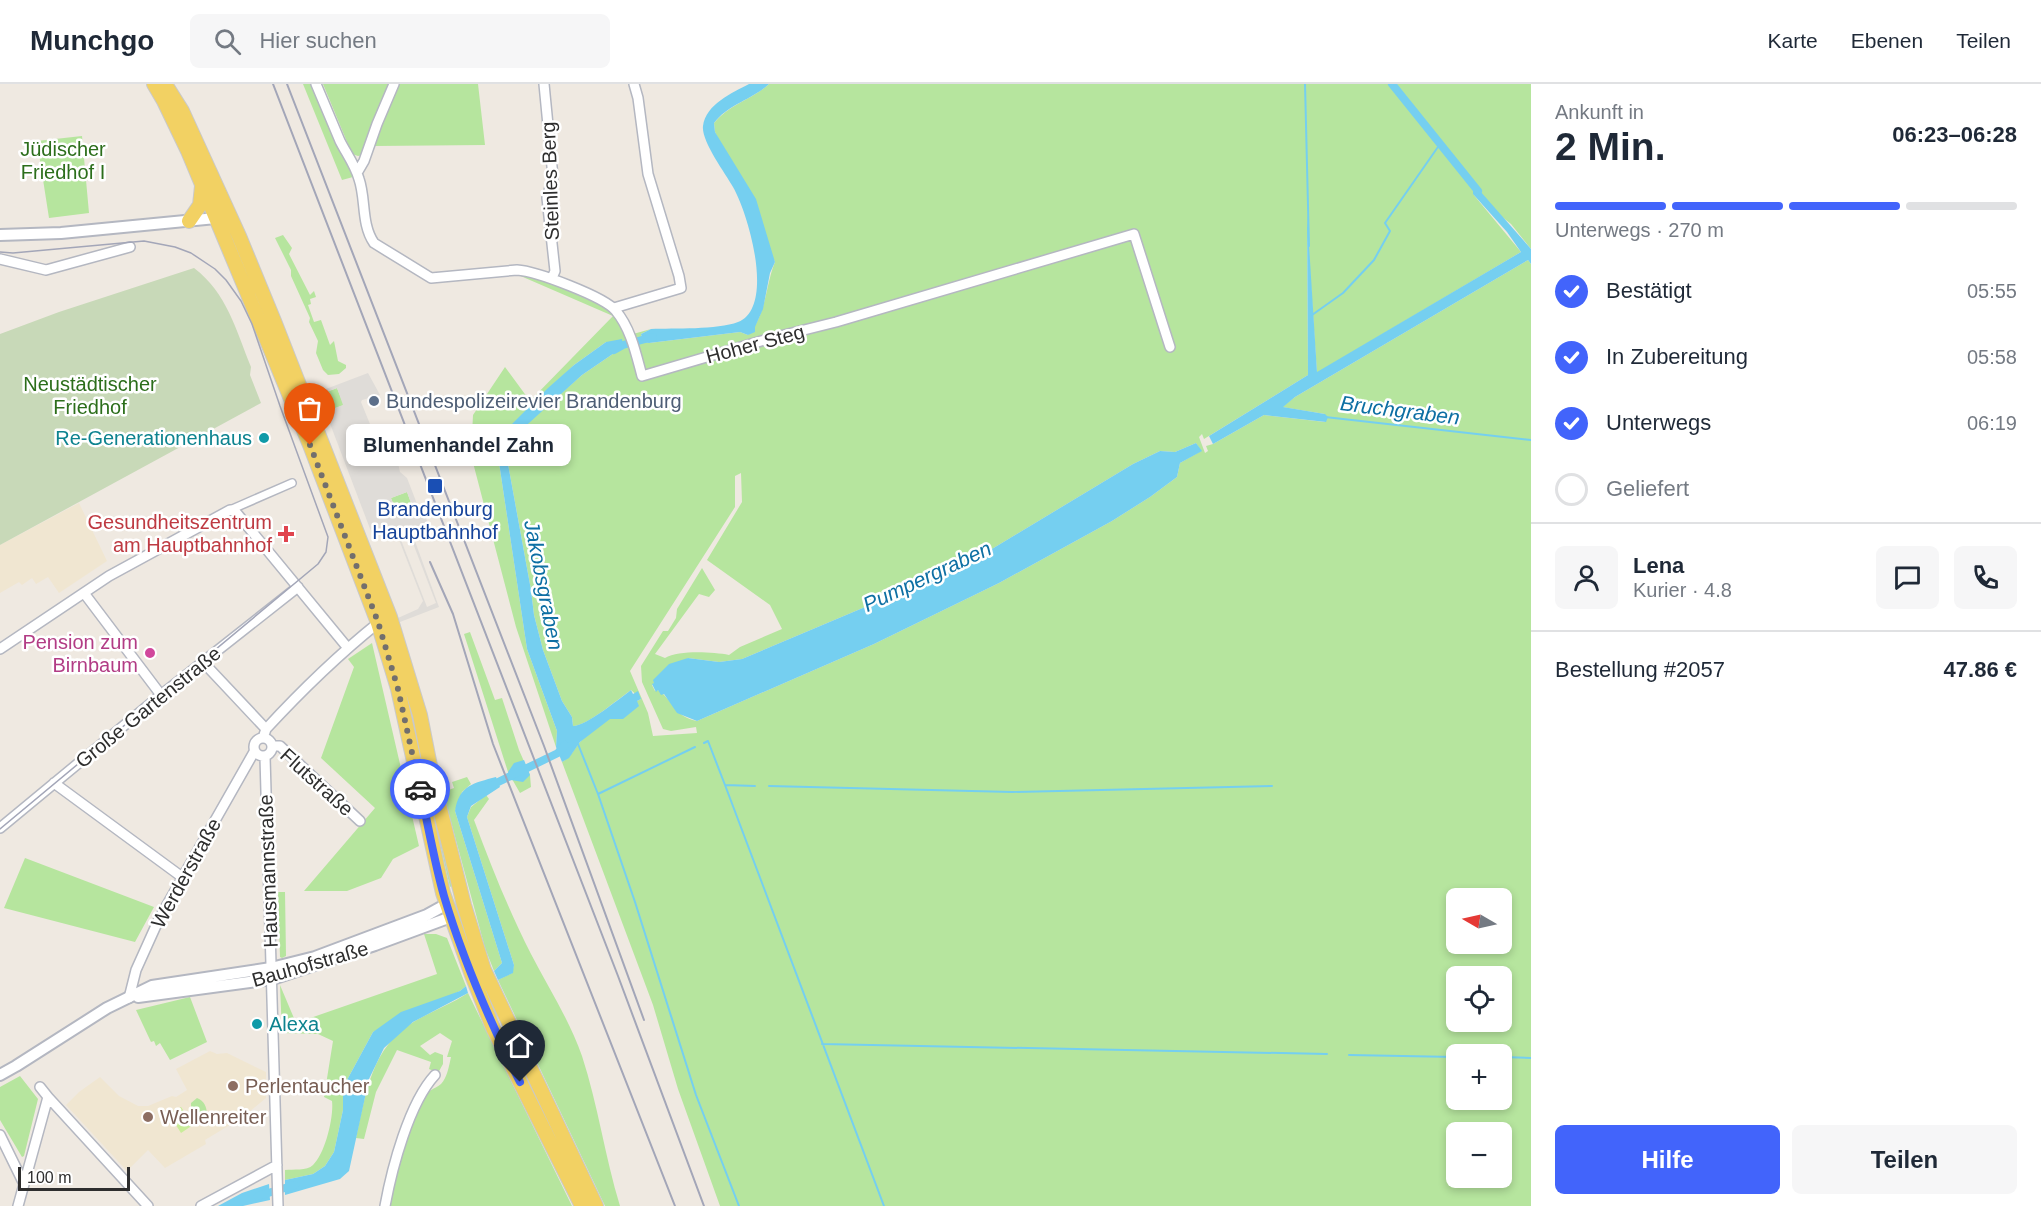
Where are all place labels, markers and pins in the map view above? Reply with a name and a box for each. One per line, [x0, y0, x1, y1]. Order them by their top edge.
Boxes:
pin [284, 383, 335, 445]
place label: Bundespolizeirevier Brandenburg [386, 390, 682, 412]
marker: Bundespolizeirevier Brandenburg [367, 394, 381, 408]
callout: Blumenhandel Zahn [346, 424, 571, 466]
place label: Re-Generationenhaus [55, 427, 252, 449]
marker: Re-Generationenhaus [257, 431, 271, 445]
marker: Brandenburg Hauptbahnhof [426, 477, 444, 495]
place label: Brandenburg Hauptbahnhof [372, 498, 498, 543]
place label: Gesundheitszentrum am Hauptbahnhof [87, 511, 272, 556]
marker: Gesundheitszentrum am Hauptbahnhof [277, 525, 295, 543]
place label: Pension zum Birnbaum [22, 631, 138, 676]
marker: Pension zum Birnbaum [143, 646, 157, 660]
place label: Alexa [269, 1013, 320, 1035]
marker: Alexa [250, 1017, 264, 1031]
pin [494, 1020, 545, 1082]
place label: Perlentaucher [245, 1075, 370, 1097]
marker: Perlentaucher [226, 1079, 240, 1093]
place label: Wellenreiter [160, 1106, 267, 1128]
marker: Wellenreiter [141, 1110, 155, 1124]

